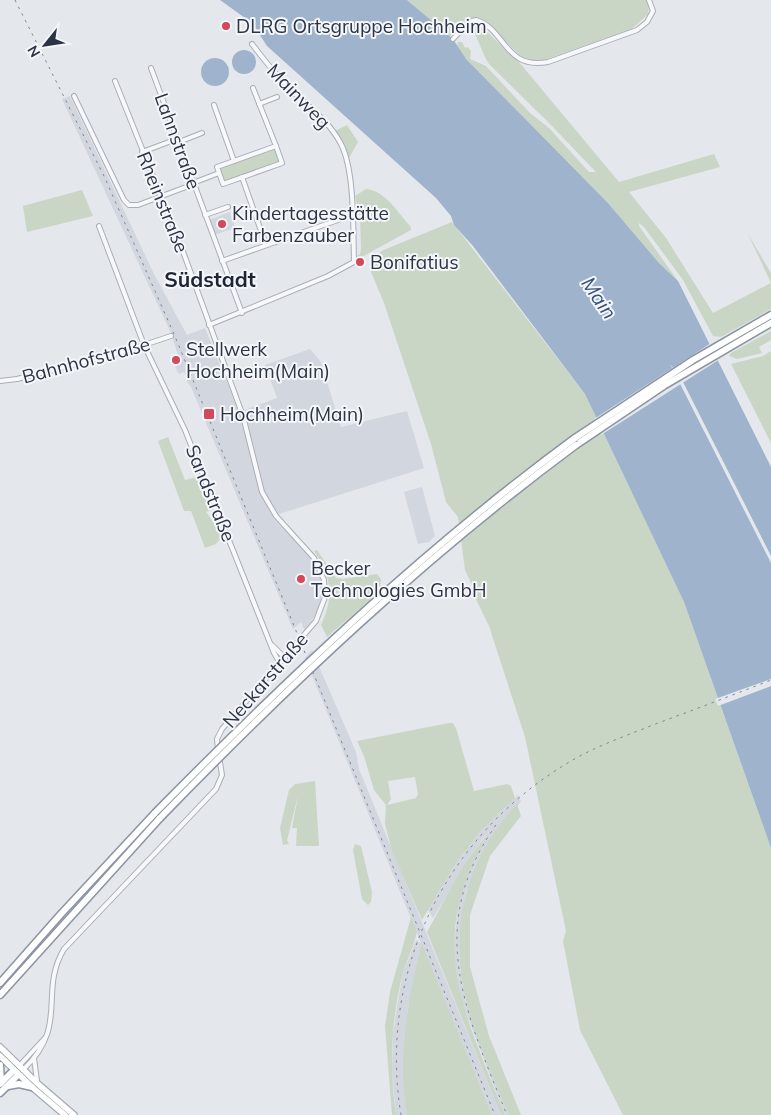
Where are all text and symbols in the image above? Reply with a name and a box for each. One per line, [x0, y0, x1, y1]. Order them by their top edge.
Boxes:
place label: DLRG Ortsgruppe Hochheim [236, 14, 487, 38]
north arrow [20, 20, 70, 70]
marker: DLRG Ortsgruppe Hochheim [220, 20, 232, 32]
text: N [23, 42, 44, 61]
street label: Mainweg [262, 58, 336, 134]
street label: Lahnstraße [150, 90, 206, 192]
street label: Rheinstraße [132, 148, 194, 256]
place label: Kindertagesstätte Farbenzauber [232, 201, 389, 247]
marker: Kindertagesstätte Farbenzauber [216, 218, 228, 230]
place label: Bonifatius [370, 250, 459, 274]
marker: Bonifatius [354, 256, 366, 268]
district label: Südstadt [164, 266, 256, 292]
water label: Main [576, 272, 623, 324]
street label: Bahnhofstraße [19, 331, 153, 389]
place label: Stellwerk Hochheim(Main) [186, 337, 330, 383]
marker: Stellwerk Hochheim(Main) [170, 354, 182, 366]
place label: Hochheim(Main) [220, 402, 364, 426]
marker: Hochheim(Main) [202, 407, 216, 421]
street label: Sandstraße [181, 441, 241, 545]
place label: Becker Technologies GmbH [311, 556, 486, 602]
marker: Becker Technologies GmbH [295, 573, 307, 585]
street label: Neckarstraße [217, 627, 313, 733]

